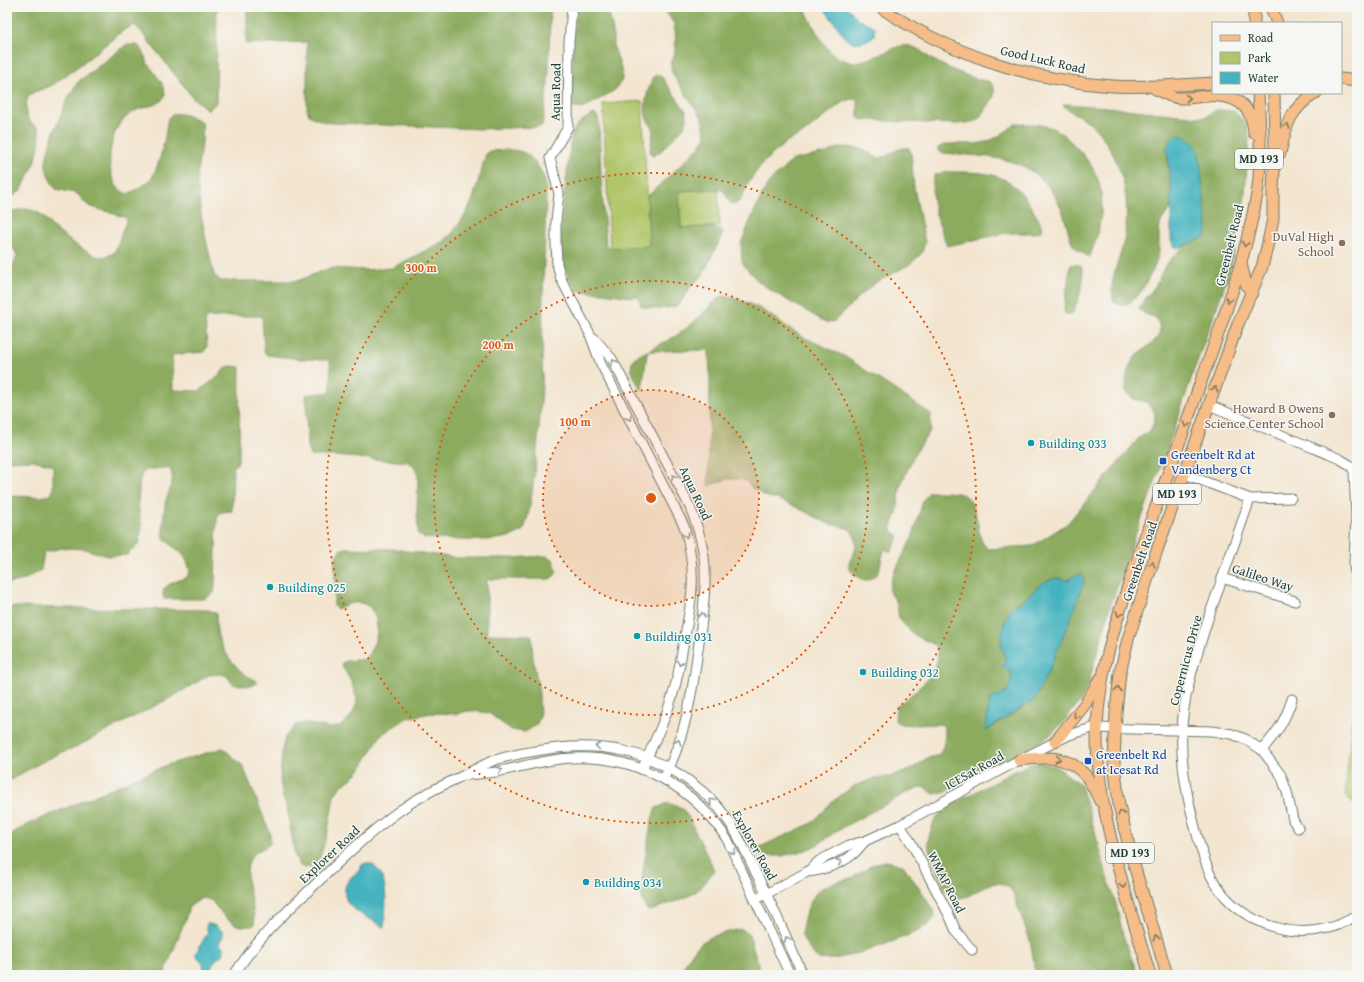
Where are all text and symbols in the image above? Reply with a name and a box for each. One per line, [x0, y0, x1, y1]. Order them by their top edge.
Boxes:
legend [1212, 22, 1342, 94]
text: Road [1248, 29, 1274, 46]
street label: Good Luck Road [999, 41, 1087, 78]
text: Park [1248, 49, 1272, 66]
street label: Aqua Road [545, 63, 566, 121]
text: Water [1248, 69, 1278, 86]
one-way arrow [1185, 93, 1191, 102]
one-way arrow [1282, 122, 1291, 129]
road number: MD 193 [1235, 149, 1283, 169]
street label: Greenbelt Road [1210, 202, 1249, 288]
place label: DuVal High School [1273, 227, 1335, 261]
marker: DuVal High School [1337, 238, 1347, 248]
one-way arrow [1242, 241, 1250, 247]
text: 300 m [405, 259, 438, 276]
one-way arrow [1225, 296, 1234, 303]
text: 200 m [482, 336, 515, 353]
one-way arrow [611, 359, 618, 366]
one-way arrow [1210, 386, 1218, 393]
place label: Howard B Owens Science Center School [1205, 399, 1324, 433]
marker: Howard B Owens Science Center School [1327, 410, 1337, 420]
text: 100 m [559, 413, 592, 430]
one-way arrow [624, 414, 632, 421]
one-way arrow [1182, 422, 1190, 429]
place label: Building 033 [1039, 434, 1107, 453]
marker: Building 033 [1026, 438, 1036, 448]
place label: Greenbelt Rd at Vandenberg Ct [1171, 445, 1256, 479]
marker: Greenbelt Rd at Vandenberg Ct [1158, 456, 1168, 466]
street label: Aqua Road [675, 463, 716, 524]
one-way arrow [671, 474, 679, 481]
road number: MD 193 [1153, 484, 1201, 504]
centre of rings [644, 491, 658, 505]
street label: Greenbelt Road [1117, 519, 1162, 604]
one-way arrow [682, 531, 690, 538]
street label: Galileo Way [1230, 559, 1296, 596]
one-way arrow [1147, 561, 1156, 568]
place label: Building 025 [278, 578, 346, 597]
marker: Building 025 [265, 582, 275, 592]
one-way arrow [1115, 610, 1124, 617]
one-way arrow [697, 612, 706, 618]
street label: Copernicus Drive [1164, 613, 1207, 708]
place label: Building 031 [645, 627, 713, 646]
marker: Building 031 [632, 631, 642, 641]
one-way arrow [676, 660, 685, 666]
place label: Building 032 [871, 663, 939, 682]
marker: Building 032 [858, 667, 868, 677]
one-way arrow [1114, 686, 1123, 692]
one-way arrow [1074, 712, 1081, 719]
one-way arrow [674, 739, 682, 746]
one-way arrow [595, 742, 601, 751]
place label: Greenbelt Rd at Icesat Rd [1096, 745, 1167, 779]
street label: ICESat Road [941, 746, 1007, 794]
one-way arrow [1055, 754, 1061, 763]
marker: Greenbelt Rd at Icesat Rd [1083, 756, 1093, 766]
one-way arrow [497, 767, 504, 775]
one-way arrow [709, 798, 717, 806]
street label: Explorer Road [728, 807, 782, 884]
one-way arrow [1117, 809, 1125, 816]
street label: Explorer Road [295, 821, 364, 888]
road number: MD 193 [1106, 843, 1154, 863]
one-way arrow [728, 847, 736, 855]
street label: WMAP Road [923, 848, 970, 916]
one-way arrow [835, 859, 843, 867]
place label: Building 034 [594, 873, 662, 892]
marker: Building 034 [581, 877, 591, 887]
one-way arrow [1118, 882, 1127, 889]
one-way arrow [1152, 934, 1161, 941]
one-way arrow [784, 936, 792, 944]

